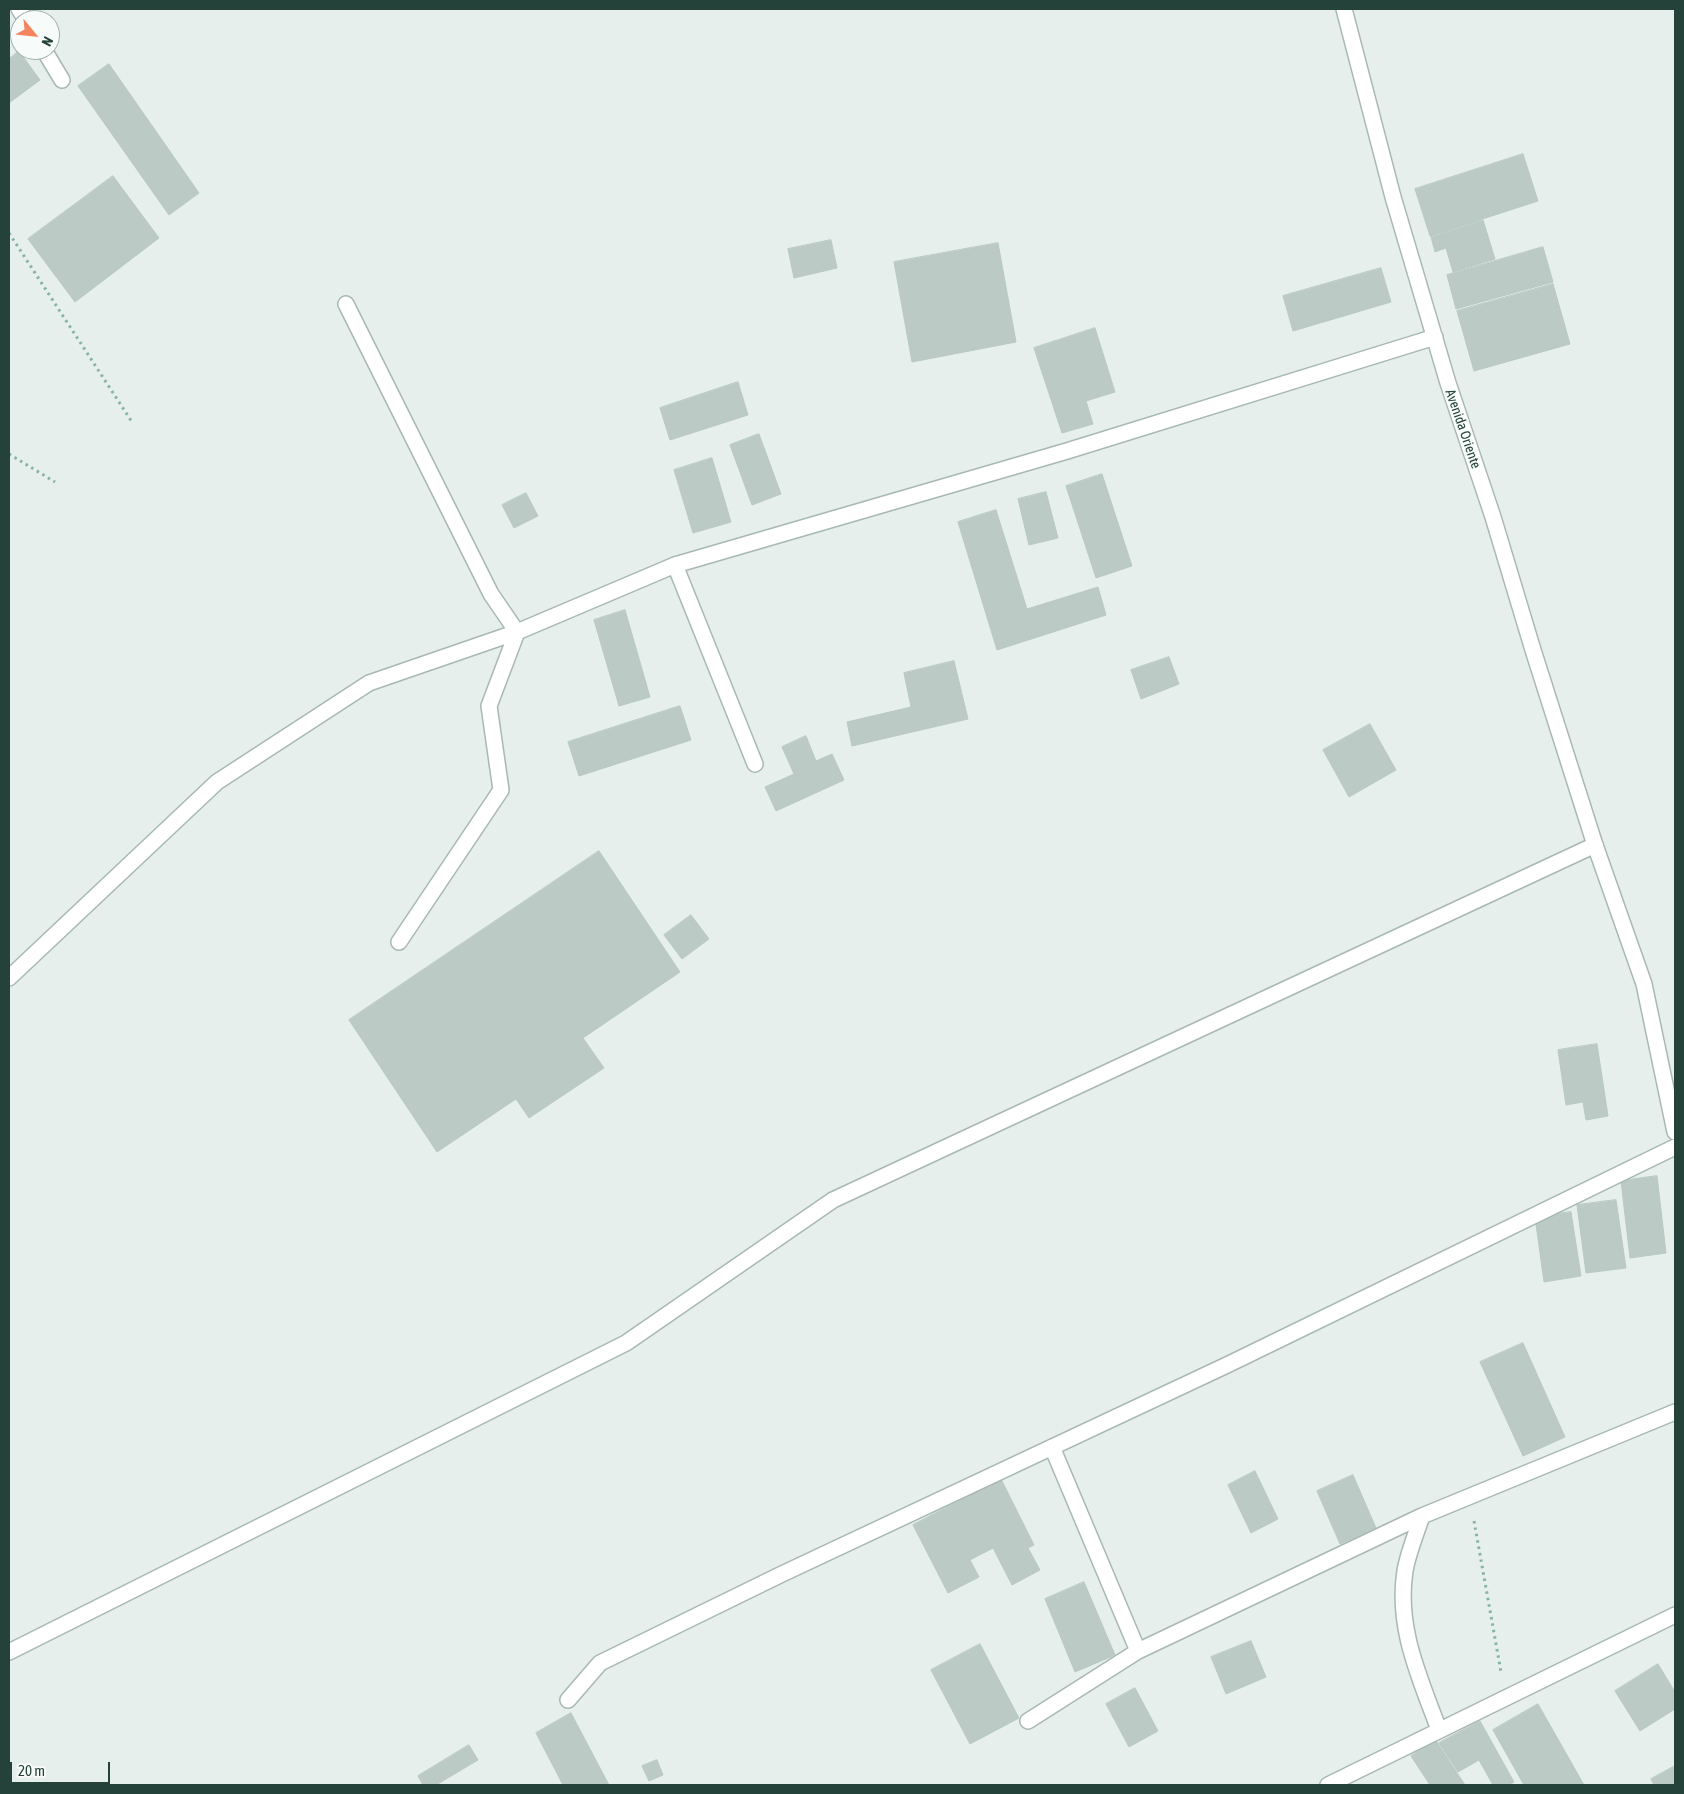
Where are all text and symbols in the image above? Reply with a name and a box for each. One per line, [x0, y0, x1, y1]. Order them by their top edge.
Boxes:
north arrow [10, 10, 60, 60]
text: N [38, 34, 56, 49]
street label: Avenida Oriente [1442, 387, 1484, 471]
scale bar [12, 1752, 112, 1784]
text: 20 m [18, 1762, 45, 1779]

